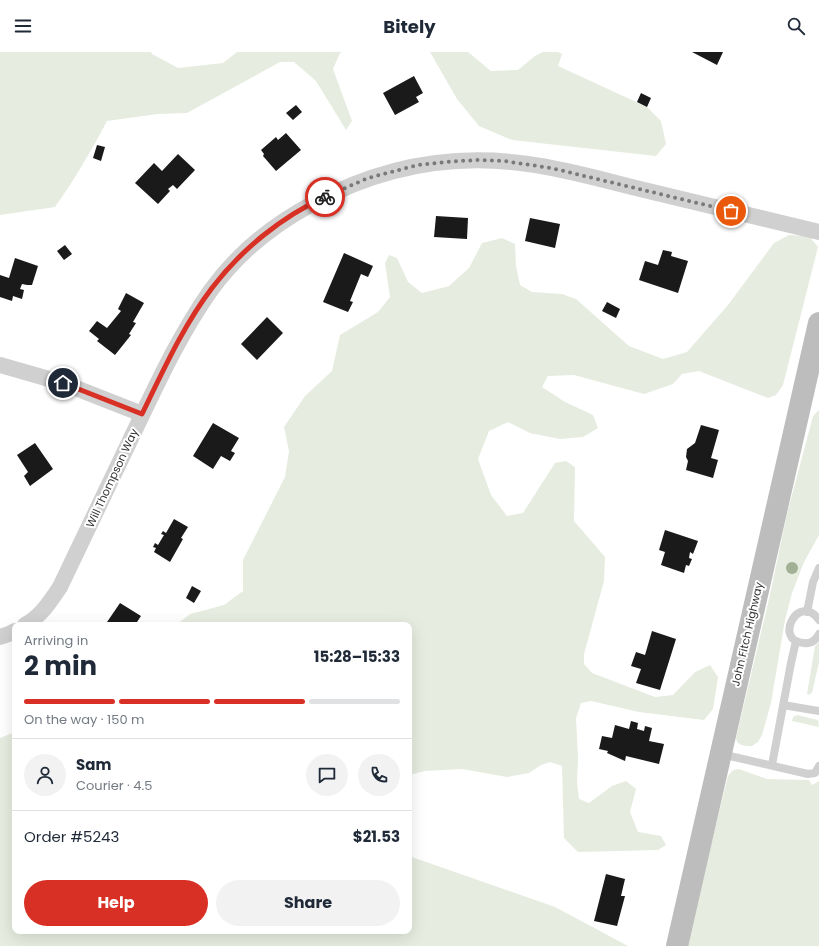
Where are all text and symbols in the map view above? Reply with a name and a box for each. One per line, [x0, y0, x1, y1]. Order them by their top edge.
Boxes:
text: Bitely [383, 14, 436, 39]
icon: menu [12, 15, 34, 37]
icon: search [785, 15, 807, 37]
courier [305, 177, 345, 217]
icon: bike [314, 186, 336, 208]
pin [714, 194, 748, 228]
icon: bag [720, 200, 742, 222]
pin [46, 366, 80, 400]
icon: home [52, 372, 74, 394]
street label: Will Thompson Way [82, 425, 142, 530]
street label: John Fitch Highway [727, 580, 767, 688]
text: Arriving in [24, 631, 88, 650]
text: 15:28–15:33 [314, 646, 400, 667]
text: 2 min [24, 648, 97, 684]
text: On the way · 150 m [24, 710, 144, 729]
button: person [24, 754, 66, 796]
text: Sam [76, 754, 111, 775]
button: chat [306, 754, 348, 796]
button: phone [358, 754, 400, 796]
text: Courier · 4.5 [76, 776, 152, 795]
text: Order #5243 [24, 826, 119, 847]
text: $21.53 [353, 826, 400, 847]
button: Help [24, 880, 208, 926]
button: Share [216, 880, 400, 926]

